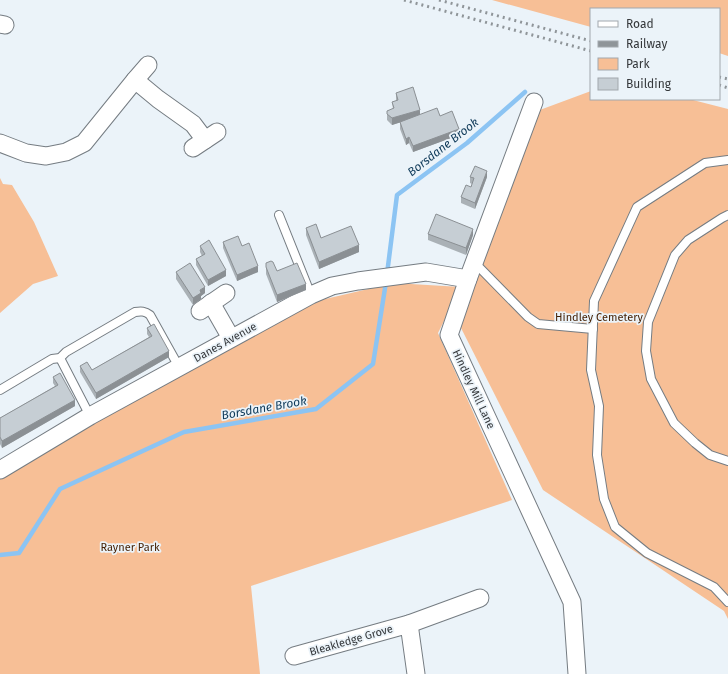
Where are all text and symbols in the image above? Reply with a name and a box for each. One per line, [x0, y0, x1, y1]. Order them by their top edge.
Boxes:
legend [590, 8, 720, 100]
text: Road [626, 17, 654, 31]
text: Railway [626, 37, 667, 51]
text: Park [626, 57, 650, 71]
text: Building [626, 77, 672, 91]
water label: Borsdane Brook [405, 115, 482, 179]
park label: Hindley Cemetery [555, 311, 644, 324]
street label: Danes Avenue [191, 320, 259, 365]
street label: Hindley Mill Lane [450, 348, 498, 431]
water label: Borsdane Brook [220, 394, 308, 422]
park label: Rayner Park [100, 541, 160, 554]
street label: Bleakledge Grove [308, 622, 394, 659]

